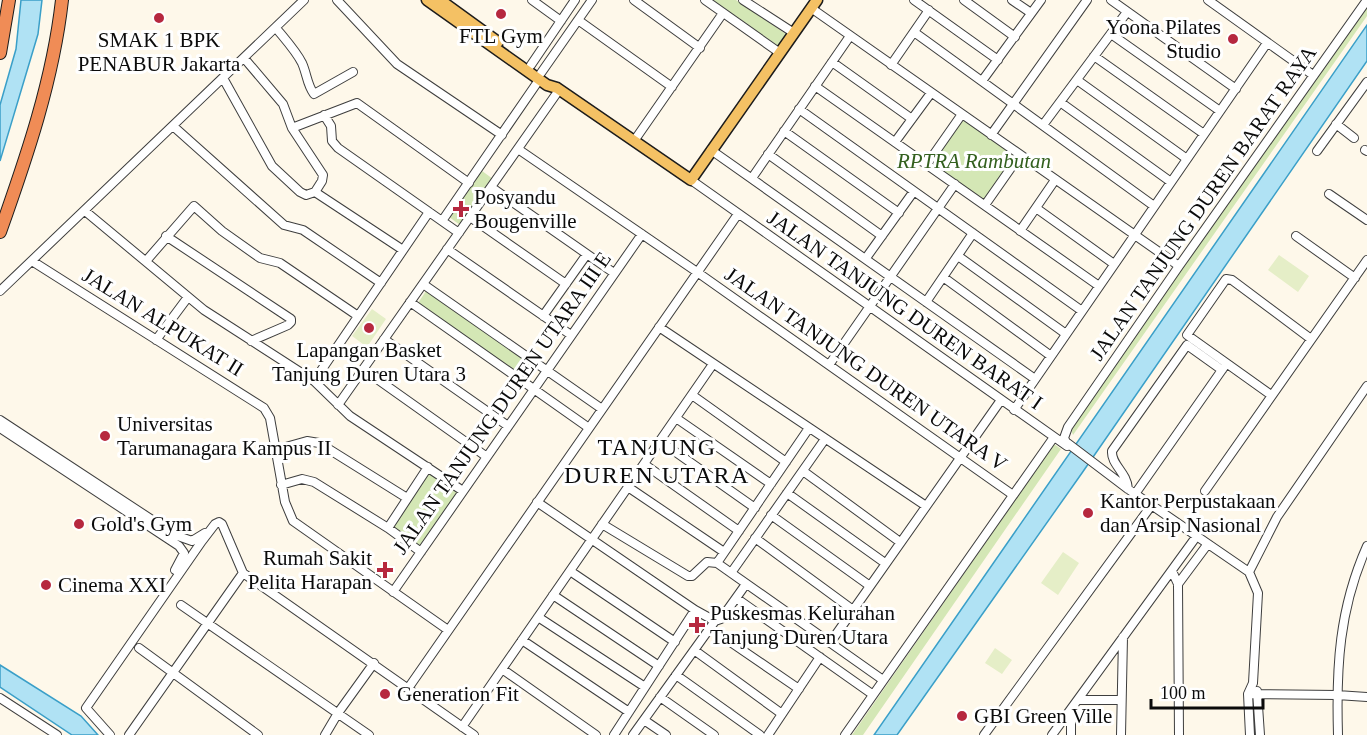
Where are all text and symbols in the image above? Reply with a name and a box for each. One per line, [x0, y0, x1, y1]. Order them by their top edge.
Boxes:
marker: FTL Gym [494, 7, 508, 21]
marker: SMAK 1 BPK PENABUR Jakarta [152, 11, 166, 25]
place label: Yoona Pilates Studio [1106, 15, 1221, 63]
place label: FTL Gym [459, 24, 543, 48]
place label: SMAK 1 BPK PENABUR Jakarta [78, 28, 241, 76]
marker: Yoona Pilates Studio [1226, 32, 1240, 46]
street label: JALAN TANJUNG DUREN BARAT RAYA [1085, 40, 1322, 365]
park label: RPTRA Rambutan [896, 149, 1051, 173]
place label: Posyandu Bougenville [474, 185, 577, 233]
marker: Posyandu Bougenville [452, 200, 470, 218]
street label: JALAN TANJUNG DUREN BARAT I [763, 206, 1047, 414]
street label: JALAN TANJUNG DUREN UTARA III E [388, 247, 616, 559]
street label: JALAN TANJUNG DUREN UTARA V [720, 262, 1012, 476]
street label: JALAN ALPUKAT II [78, 263, 248, 381]
marker: Lapangan Basket Tanjung Duren Utara 3 [362, 321, 376, 335]
place label: Lapangan Basket Tanjung Duren Utara 3 [272, 338, 466, 386]
place label: Universitas Tarumanagara Kampus II [117, 412, 331, 460]
marker: Universitas Tarumanagara Kampus II [98, 429, 112, 443]
district label: TANJUNG DUREN UTARA [564, 434, 750, 488]
place label: Kantor Perpustakaan dan Arsip Nasional [1100, 489, 1276, 537]
marker: Kantor Perpustakaan dan Arsip Nasional [1081, 506, 1095, 520]
place label: Gold's Gym [91, 512, 192, 536]
marker: Gold's Gym [72, 517, 86, 531]
place label: Rumah Sakit Pelita Harapan [248, 546, 372, 594]
marker: Rumah Sakit Pelita Harapan [376, 561, 394, 579]
place label: Cinema XXI [58, 573, 166, 597]
marker: Cinema XXI [39, 578, 53, 592]
place label: Puskesmas Kelurahan Tanjung Duren Utara [710, 601, 895, 649]
marker: Puskesmas Kelurahan Tanjung Duren Utara [688, 616, 706, 634]
scale bar [1151, 672, 1264, 710]
place label: Generation Fit [397, 682, 519, 706]
text: 100 m [1160, 683, 1206, 703]
marker: Generation Fit [378, 687, 392, 701]
place label: GBI Green Ville [974, 704, 1112, 728]
marker: GBI Green Ville [955, 709, 969, 723]

